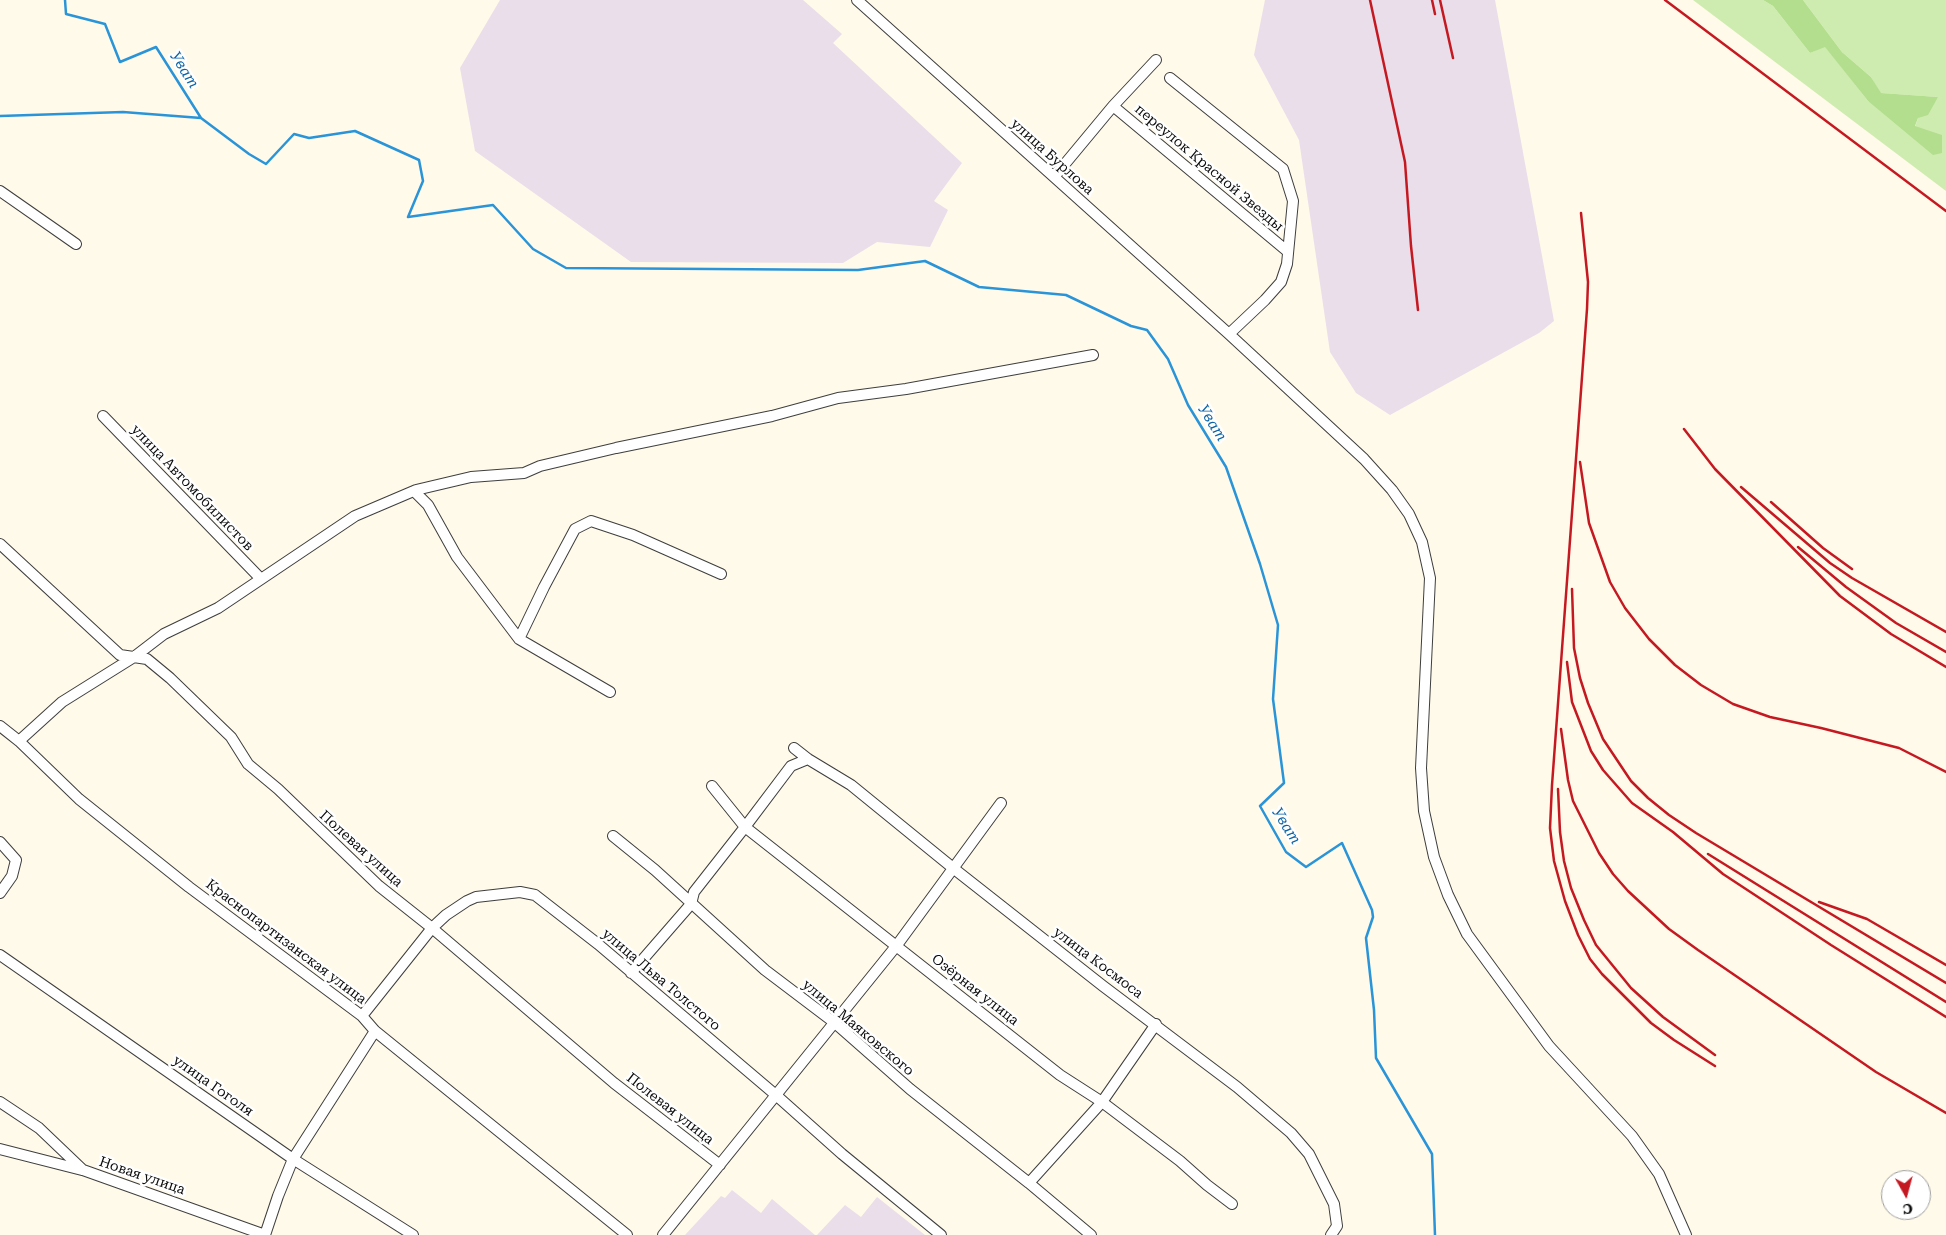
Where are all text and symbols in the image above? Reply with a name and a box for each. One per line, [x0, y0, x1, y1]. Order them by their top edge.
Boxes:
water label: Уват [166, 48, 202, 92]
street label: переулок Красной Звезды [1131, 101, 1287, 235]
street label: улица Бурлова [1007, 115, 1097, 199]
water label: Уват [1194, 401, 1230, 445]
street label: улица Автомобилистов [127, 421, 257, 555]
water label: Уват [1268, 804, 1304, 848]
street label: Полевая улица [316, 807, 406, 891]
street label: Краснопартизанская улица [202, 876, 370, 1008]
street label: улица Космоса [1050, 924, 1146, 1002]
street label: улица Льва Толстого [598, 926, 724, 1034]
street label: Озёрная улица [928, 951, 1022, 1029]
street label: улица Маяковского [799, 976, 917, 1080]
street label: улица Гоголя [169, 1052, 257, 1120]
street label: Полевая улица [623, 1070, 717, 1148]
street label: Новая улица [97, 1153, 187, 1199]
north arrow [1881, 1170, 1931, 1220]
text: С [1902, 1200, 1914, 1217]

